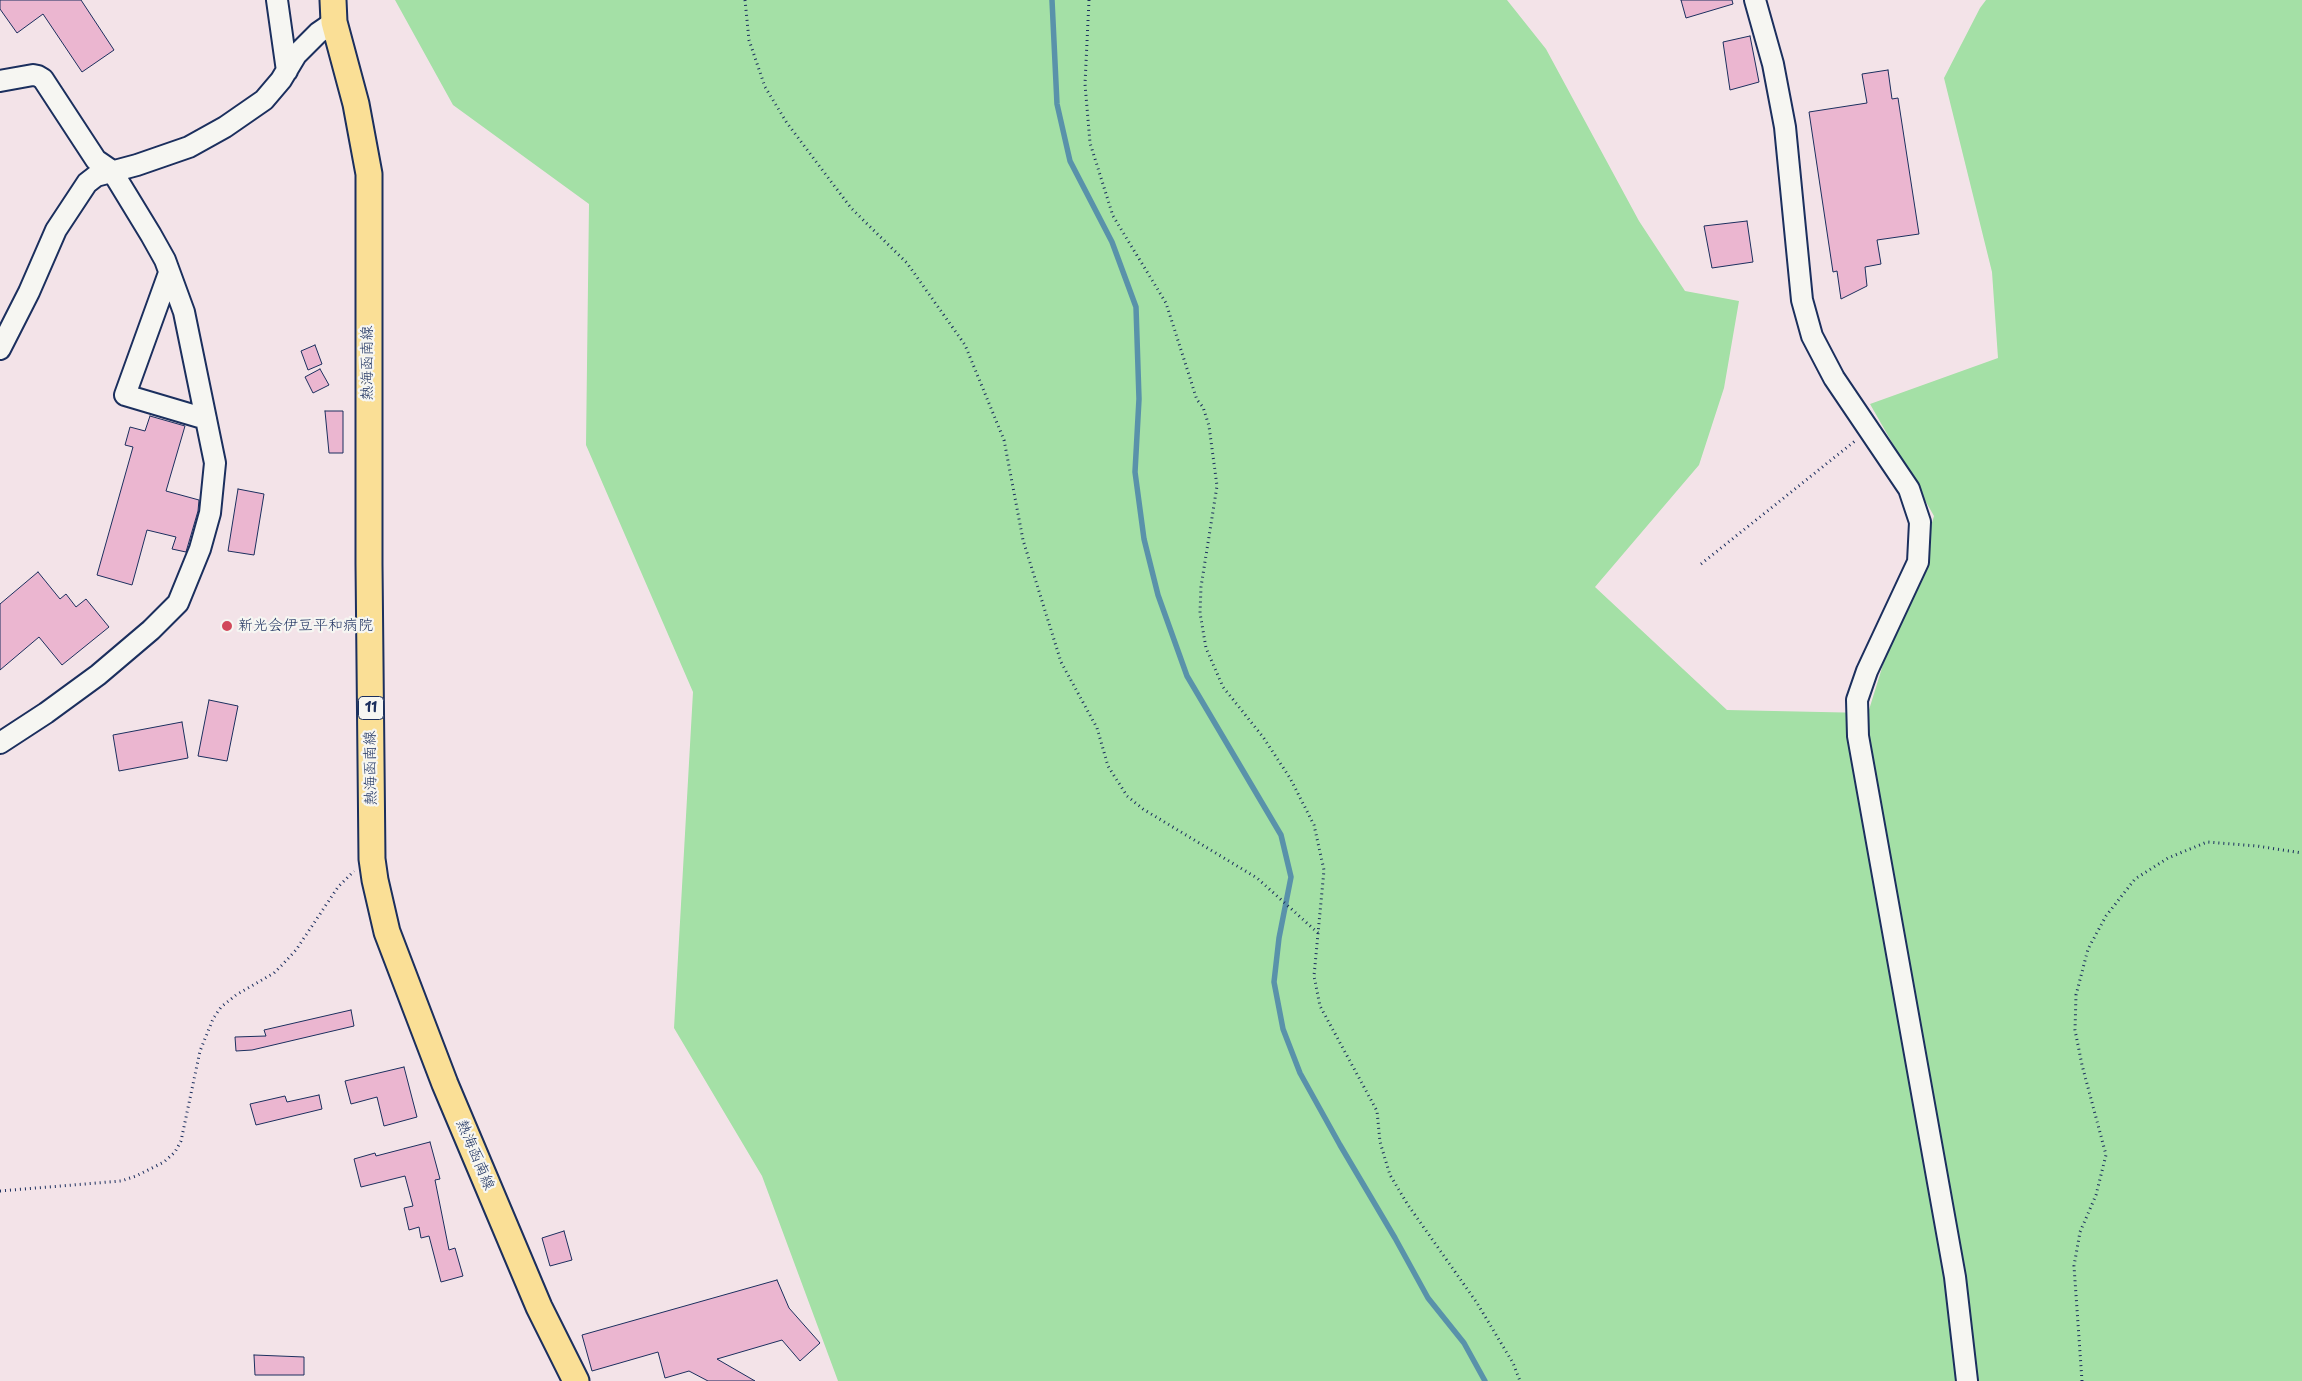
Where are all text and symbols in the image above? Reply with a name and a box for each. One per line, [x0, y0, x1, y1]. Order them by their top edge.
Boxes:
street label: 熱海函南線 [359, 326, 377, 400]
place label: 新光会伊豆平和病院 [238, 617, 373, 635]
marker: 新光会伊豆平和病院 [220, 619, 234, 633]
road number: 11 [358, 696, 384, 720]
street label: 熱海函南線 [361, 730, 381, 806]
street label: 熱海函南線 [452, 1117, 498, 1193]

